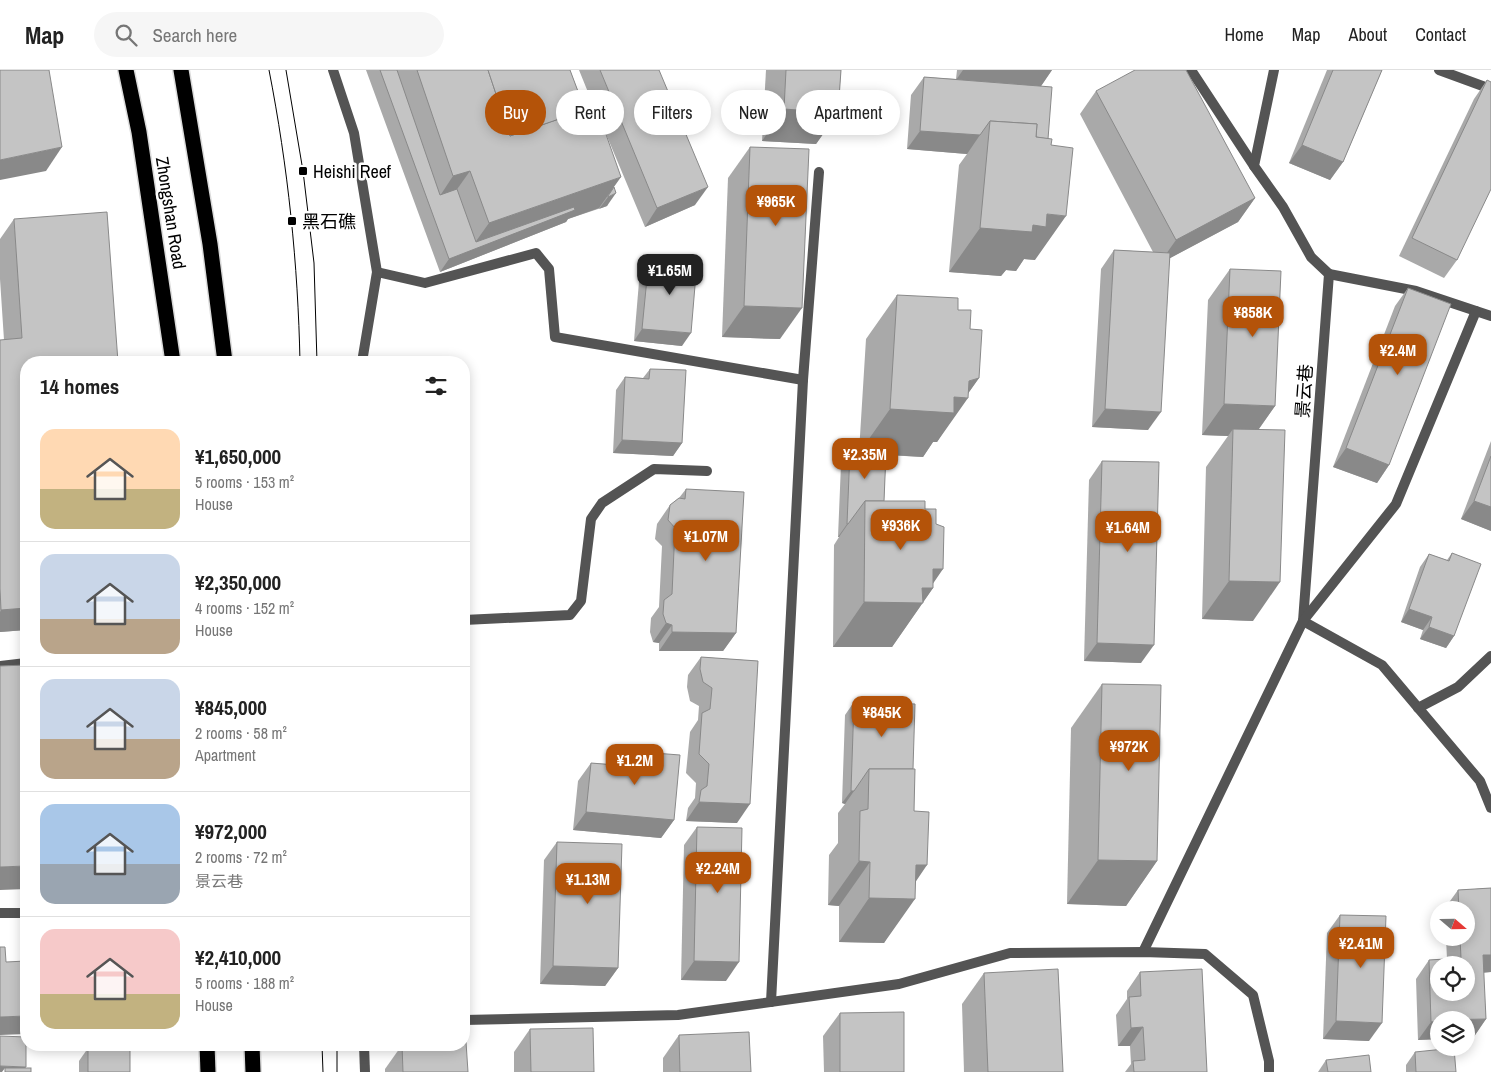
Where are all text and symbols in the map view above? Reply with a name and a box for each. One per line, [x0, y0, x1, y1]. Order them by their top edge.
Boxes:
search box [94, 12, 444, 57]
text: Map [25, 19, 64, 51]
icon: search [112, 21, 140, 49]
text: Search here [152, 22, 237, 48]
text: Home [1224, 22, 1264, 47]
text: Map [1292, 22, 1321, 47]
text: About [1349, 22, 1387, 47]
text: Contact [1415, 22, 1466, 47]
chip: Buy [485, 90, 546, 135]
chip: Rent [556, 90, 624, 135]
chip: Filters [634, 90, 711, 135]
chip: New [721, 90, 786, 135]
chip: Apartment [796, 90, 900, 135]
street label: Zhongshan Road [150, 155, 192, 271]
place label: Heishi Reef [313, 159, 392, 184]
marker: Heishi Reef [297, 165, 309, 177]
pin: ¥965K [741, 184, 811, 227]
text: ¥965K [757, 190, 795, 212]
place label: 黑石礁 [302, 209, 356, 234]
marker: 黑石礁 [286, 215, 298, 227]
pin: ¥1.65M [629, 254, 711, 296]
text: ¥1.65M [648, 259, 692, 281]
pin: ¥858K [1218, 296, 1288, 338]
text: ¥858K [1234, 301, 1272, 323]
pin: ¥2.4M [1363, 334, 1433, 376]
text: ¥2.4M [1380, 339, 1416, 361]
street label: 景云巷 [1290, 363, 1318, 419]
text: 14 homes [40, 372, 119, 401]
icon: filters [422, 372, 450, 400]
pin: ¥2.35M [824, 438, 906, 480]
text: ¥1,650,000 [195, 442, 281, 471]
text: ¥2.35M [843, 443, 887, 465]
icon: home [80, 449, 140, 509]
text: 5 rooms · 153 m² [195, 471, 294, 493]
text: House [195, 493, 233, 515]
pin: ¥936K [866, 508, 936, 551]
pin: ¥1.64M [1087, 510, 1169, 553]
text: ¥936K [882, 514, 920, 536]
text: ¥1.64M [1106, 516, 1150, 538]
pin: ¥1.07M [665, 520, 747, 562]
text: ¥1.07M [684, 525, 728, 547]
text: ¥2,350,000 [195, 568, 281, 597]
icon: home [80, 574, 140, 634]
text: 4 rooms · 152 m² [195, 597, 294, 619]
text: House [195, 619, 233, 641]
text: ¥845,000 [195, 693, 267, 722]
pin: ¥845K [847, 696, 917, 738]
icon: home [80, 699, 140, 759]
text: ¥845K [863, 701, 901, 723]
text: 2 rooms · 58 m² [195, 722, 287, 744]
pin: ¥972K [1094, 730, 1164, 772]
text: ¥972K [1110, 735, 1148, 757]
text: Apartment [195, 744, 256, 766]
pin: ¥1.2M [600, 744, 670, 786]
text: ¥1.2M [617, 749, 653, 771]
text: ¥972,000 [195, 817, 267, 846]
icon: home [80, 824, 140, 884]
text: 2 rooms · 72 m² [195, 846, 287, 868]
pin: ¥2.24M [677, 852, 759, 894]
text: ¥2.24M [696, 857, 740, 879]
pin: ¥1.13M [547, 862, 629, 905]
text: ¥1.13M [566, 868, 610, 890]
text: 景云巷 [195, 870, 243, 892]
north arrow [1430, 901, 1475, 946]
map controls [1430, 901, 1475, 1056]
pin: ¥2.41M [1320, 926, 1402, 969]
text: ¥2.41M [1339, 932, 1383, 954]
text: ¥2,410,000 [195, 943, 281, 972]
icon: home [80, 949, 140, 1009]
button: locate [1430, 956, 1475, 1001]
text: 5 rooms · 188 m² [195, 972, 294, 994]
text: House [195, 994, 233, 1016]
button: layers [1430, 1011, 1475, 1056]

